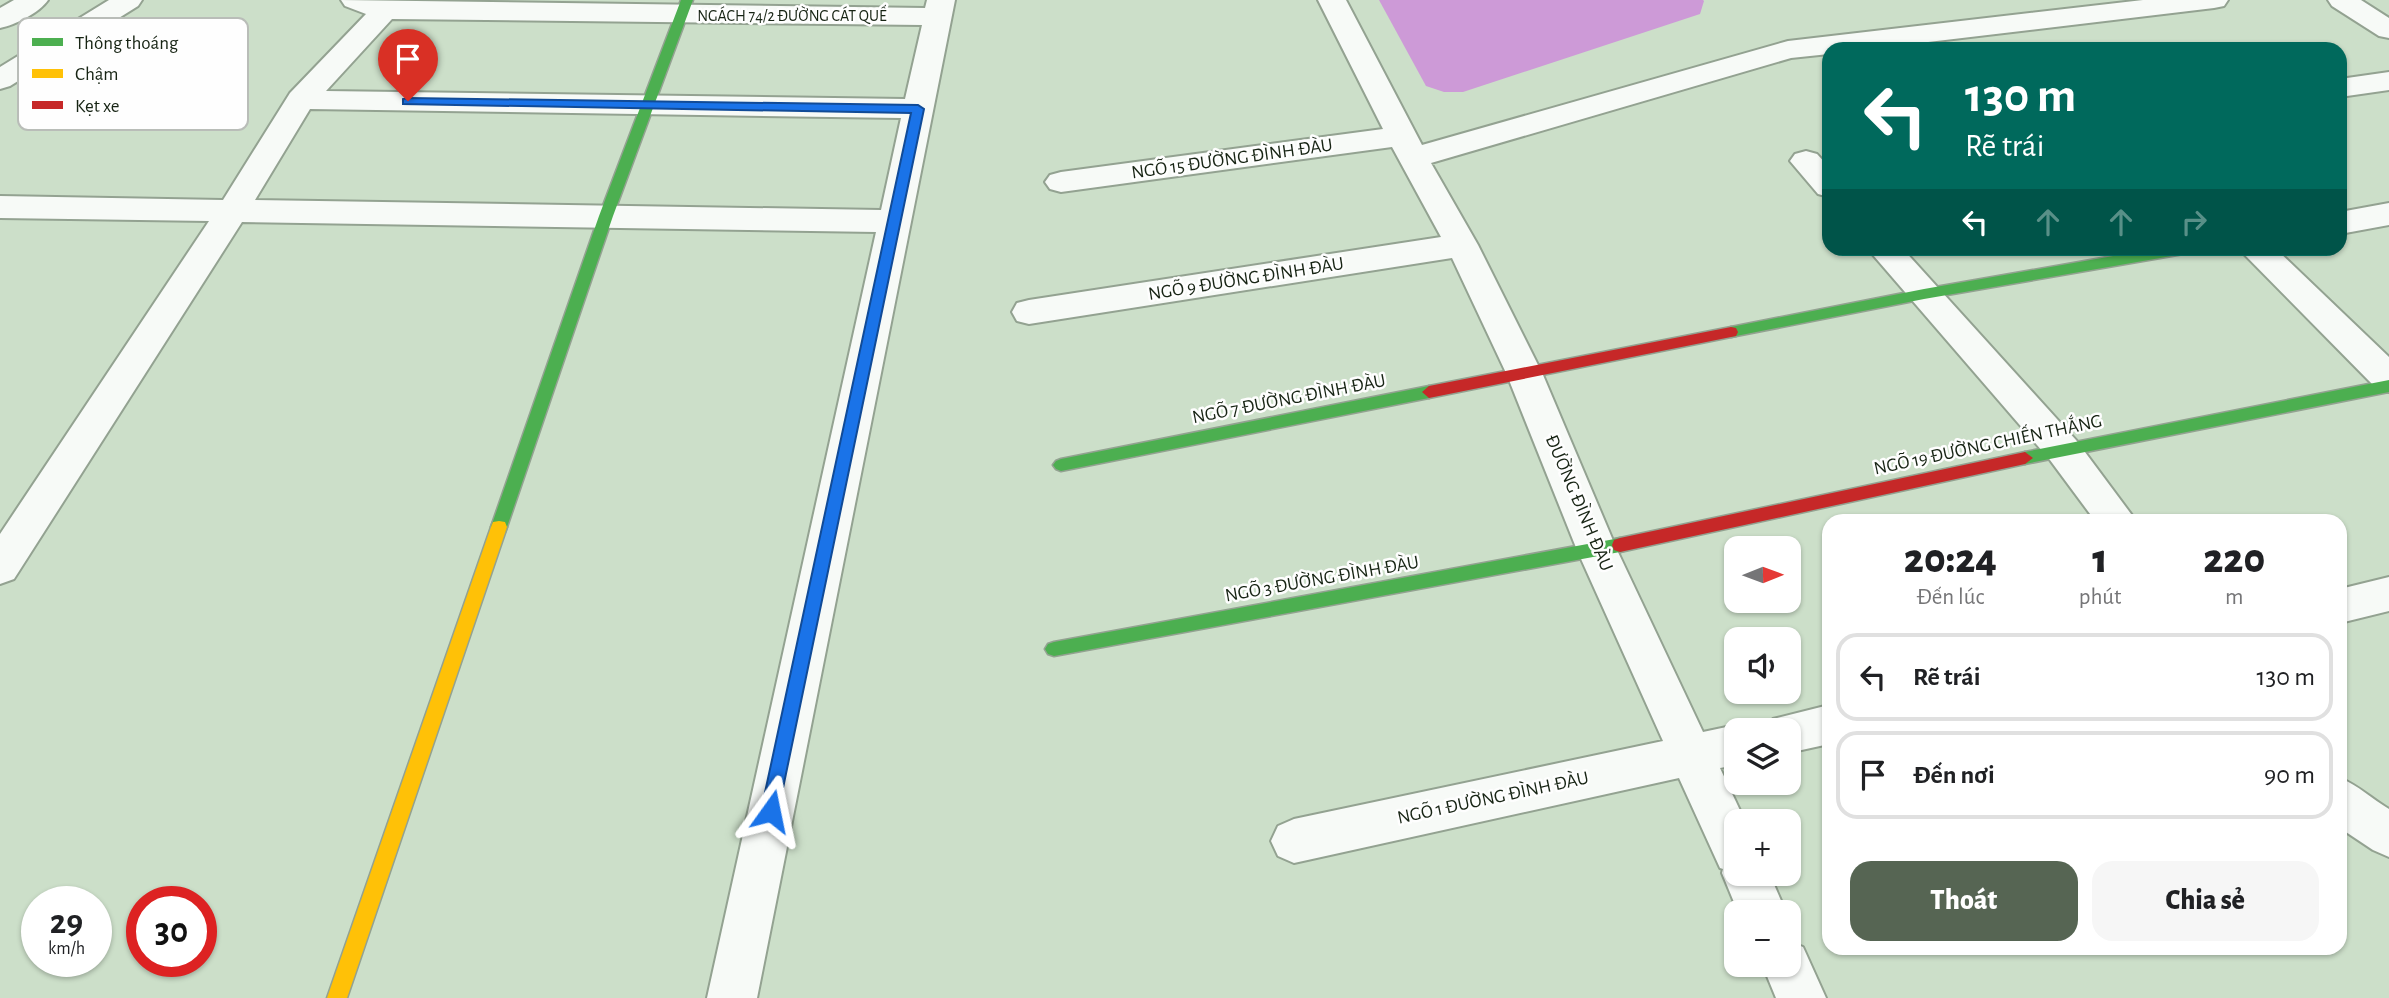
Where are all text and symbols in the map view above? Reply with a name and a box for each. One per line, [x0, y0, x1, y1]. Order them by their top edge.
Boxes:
street label: NGÁCH 74/2 ĐƯỜNG CÁT QUẾ [697, 4, 887, 25]
legend [18, 18, 248, 130]
pin [378, 29, 438, 101]
text: Thông thoáng [75, 34, 179, 53]
icon: arrive [389, 40, 427, 78]
text: Chậm [75, 65, 119, 84]
icon: left [1850, 70, 1941, 161]
text: 130 m [1965, 72, 2076, 121]
text: Kẹt xe [75, 97, 120, 116]
text: Rẽ trái [1965, 130, 2044, 162]
street label: NGÕ 15 ĐƯỜNG ĐÌNH ĐÀU [1130, 133, 1334, 183]
icon: left [1956, 203, 1994, 241]
icon: ahead [2029, 203, 2067, 241]
icon: ahead [2102, 203, 2140, 241]
icon: right [2175, 203, 2213, 241]
street label: NGÕ 9 ĐƯỜNG ĐÌNH ĐÀU [1147, 252, 1345, 304]
street label: NGÕ 7 ĐƯỜNG ĐÌNH ĐÀU [1190, 369, 1387, 427]
street label: NGÕ 19 ĐƯỜNG CHIẾN THẮNG [1871, 408, 2104, 478]
street label: ĐƯỜNG ĐÌNH ĐÀU [1542, 431, 1618, 574]
north arrow [1724, 536, 1801, 612]
map controls [1724, 536, 1801, 977]
text: 20:24 [1904, 538, 1997, 580]
text: 1 [2092, 538, 2108, 580]
text: 220 [2203, 538, 2265, 580]
street label: NGÕ 3 ĐƯỜNG ĐÌNH ĐÀU [1223, 551, 1420, 605]
text: Đến lúc [1916, 586, 1984, 609]
text: phút [2079, 586, 2121, 609]
text: m [2225, 586, 2243, 609]
button: sound [1724, 627, 1801, 704]
icon: left [1854, 658, 1892, 696]
text: Rẽ trái [1913, 664, 1981, 690]
text: 130 m [2257, 664, 2315, 690]
button: layers [1724, 718, 1801, 795]
icon: arrive [1854, 756, 1892, 794]
text: Đến nơi [1913, 762, 1995, 788]
text: 90 m [2264, 762, 2315, 788]
street label: NGÕ 1 ĐƯỜNG ĐÌNH ĐÀU [1395, 766, 1590, 828]
position arrow [734, 774, 808, 848]
button: + [1724, 809, 1801, 886]
button: Thoát [1850, 861, 2078, 941]
button: Chia sẻ [2092, 861, 2319, 941]
speed limit sign: 30 [126, 886, 217, 977]
button: − [1724, 900, 1801, 977]
text: 29 [50, 905, 83, 940]
text: km/h [48, 940, 85, 958]

